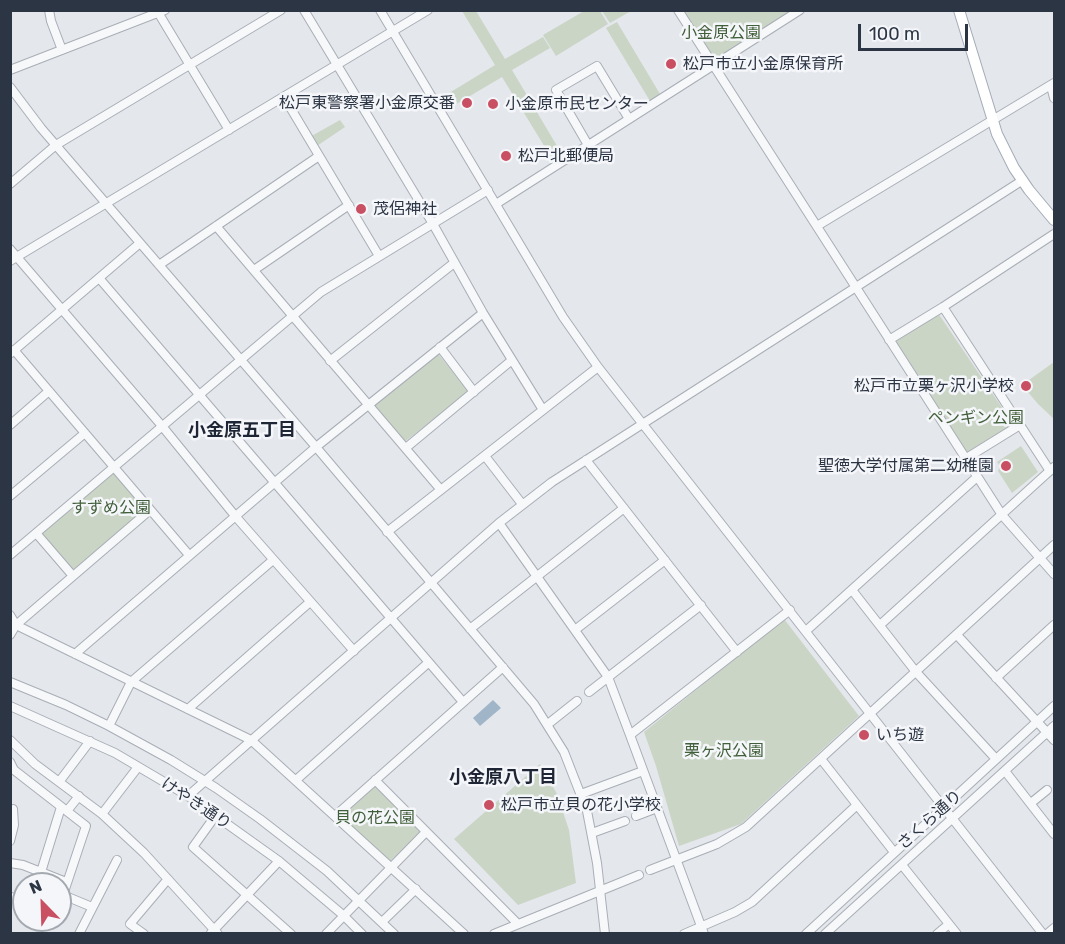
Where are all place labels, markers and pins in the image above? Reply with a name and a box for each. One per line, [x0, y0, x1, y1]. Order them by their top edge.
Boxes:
place label: 松戸市立小金原保育所 [683, 54, 843, 74]
marker: 松戸市立小金原保育所 [664, 57, 678, 71]
place label: 松戸東警察署小金原交番 [279, 93, 455, 113]
place label: 小金原市民センター [505, 94, 649, 114]
marker: 松戸東警察署小金原交番 [460, 96, 474, 110]
marker: 小金原市民センター [486, 97, 500, 111]
place label: 松戸北郵便局 [518, 146, 614, 166]
marker: 松戸北郵便局 [499, 149, 513, 163]
place label: 茂侶神社 [373, 199, 437, 219]
marker: 茂侶神社 [354, 202, 368, 216]
place label: 松戸市立栗ヶ沢小学校 [854, 376, 1014, 396]
marker: 松戸市立栗ヶ沢小学校 [1019, 379, 1033, 393]
place label: 聖徳大学付属第二幼稚園 [818, 456, 994, 476]
marker: 聖徳大学付属第二幼稚園 [999, 459, 1013, 473]
place label: いち遊 [876, 725, 924, 745]
marker: いち遊 [857, 728, 871, 742]
place label: 松戸市立貝の花小学校 [501, 795, 661, 815]
marker: 松戸市立貝の花小学校 [482, 798, 496, 812]

